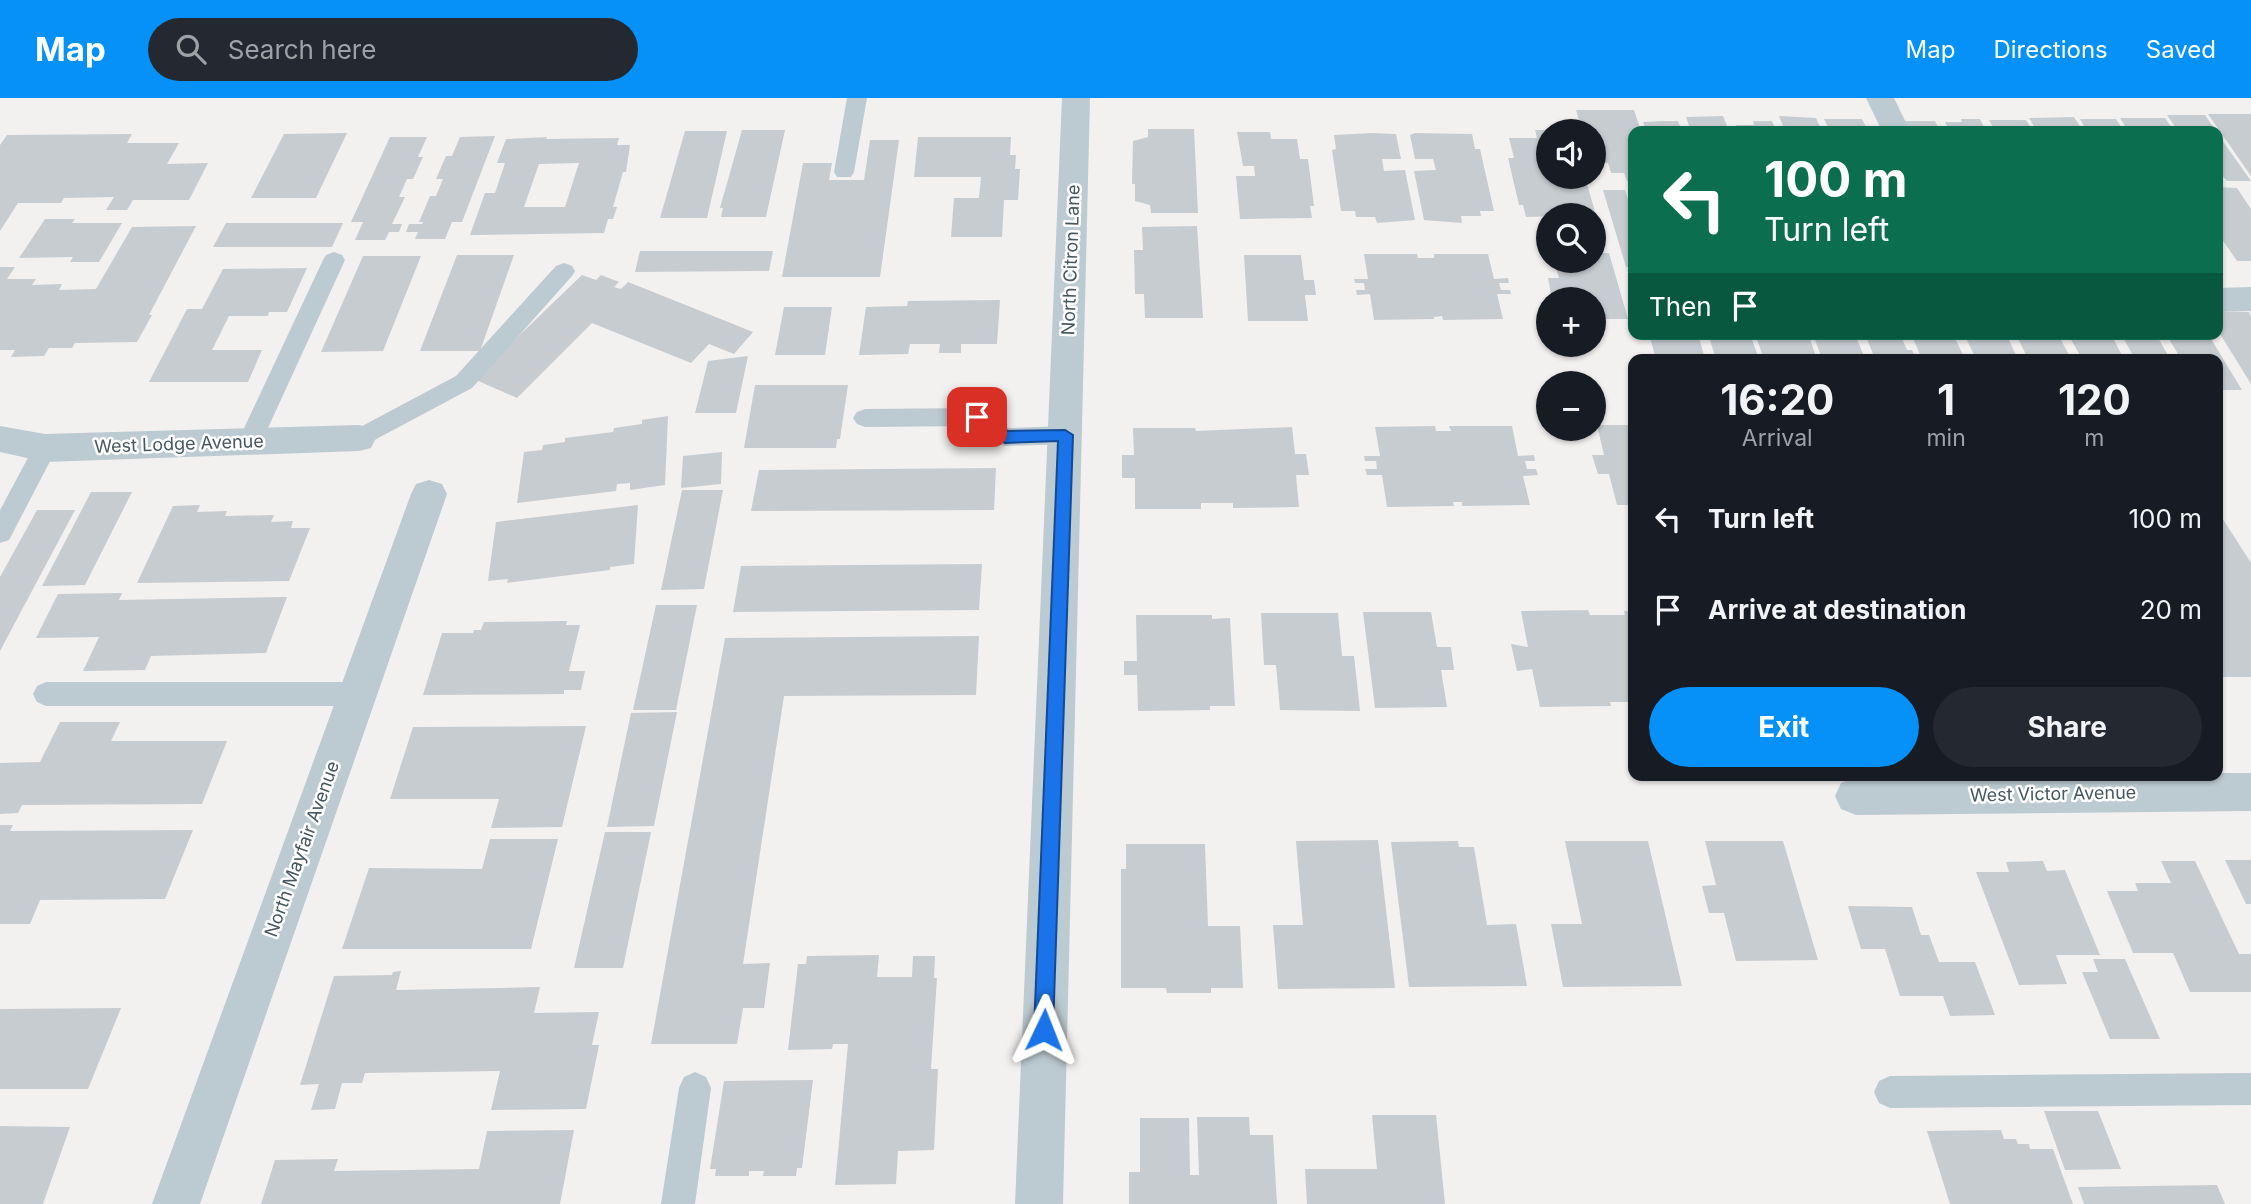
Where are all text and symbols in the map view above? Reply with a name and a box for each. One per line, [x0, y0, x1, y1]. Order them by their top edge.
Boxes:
search box [148, 18, 638, 81]
text: Map [35, 29, 106, 69]
icon: search [172, 30, 210, 68]
text: Search here [228, 34, 376, 65]
text: Map [1906, 35, 1955, 64]
text: Directions [1993, 35, 2108, 64]
text: Saved [2146, 35, 2216, 64]
map controls [1536, 119, 1606, 441]
button: sound [1536, 119, 1606, 189]
text: 100 m [1764, 150, 1908, 209]
icon: left [1649, 154, 1740, 245]
street label: North Citron Lane [1057, 184, 1084, 336]
button: search [1536, 203, 1606, 273]
text: Turn left [1764, 210, 1889, 249]
button: + [1536, 287, 1606, 357]
icon: arrive [1726, 287, 1764, 325]
text: Then [1649, 291, 1712, 322]
button: − [1536, 371, 1606, 441]
text: 16:20 [1720, 374, 1834, 425]
text: 1 [1937, 374, 1955, 425]
text: 120 [2058, 374, 2131, 425]
pin [947, 387, 1007, 447]
icon: arrive [958, 398, 996, 436]
text: Arrival [1742, 424, 1813, 452]
text: min [1926, 424, 1966, 452]
text: m [2084, 424, 2104, 452]
street label: West Lodge Avenue [94, 430, 264, 457]
icon: left [1649, 500, 1687, 538]
text: Turn left [1708, 503, 1814, 534]
text: 100 m [2129, 503, 2202, 534]
icon: arrive [1649, 591, 1687, 629]
text: Arrive at destination [1708, 594, 1967, 625]
text: 20 m [2140, 594, 2202, 625]
button: Exit [1649, 687, 1919, 767]
button: Share [1933, 687, 2202, 767]
street label: North Mayfair Avenue [260, 758, 343, 940]
street label: West Victor Avenue [1970, 782, 2136, 805]
position arrow [1007, 993, 1081, 1067]

